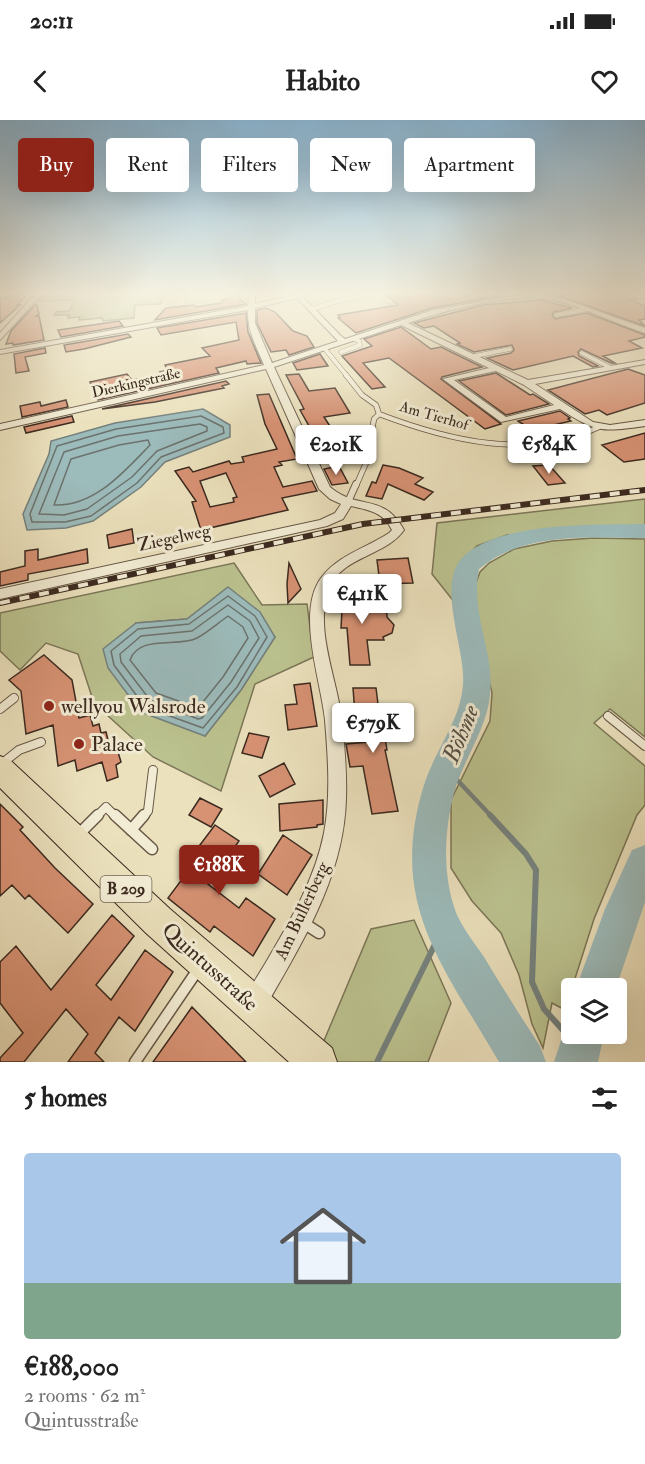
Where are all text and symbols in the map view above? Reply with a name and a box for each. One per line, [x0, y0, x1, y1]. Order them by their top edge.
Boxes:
text: 20:11 [30, 7, 74, 35]
icon: back [24, 65, 57, 98]
text: Habito [285, 65, 360, 98]
icon: heart [588, 65, 621, 98]
chip: Buy [18, 138, 94, 192]
chip: Rent [106, 138, 189, 192]
chip: Filters [201, 138, 298, 192]
chip: New [310, 138, 392, 192]
chip: Apartment [404, 138, 535, 192]
street label: Dierkingstraße [90, 364, 182, 402]
street label: Am Tierhof [396, 397, 473, 435]
pin: €584K [507, 424, 591, 475]
pin: €201K [294, 425, 378, 476]
text: €584K [522, 431, 576, 456]
text: €201K [309, 432, 363, 457]
street label: Ziegelweg [135, 519, 214, 557]
pin: €411K [320, 574, 404, 625]
text: €411K [337, 581, 387, 606]
place label: wellyou Walsrode [61, 693, 206, 720]
marker: wellyou Walsrode [42, 699, 56, 713]
water label: Böhme [435, 700, 487, 768]
pin: €579K [331, 703, 415, 754]
text: €579K [346, 710, 400, 735]
place label: Palace [91, 731, 143, 758]
marker: Palace [72, 737, 86, 751]
pin: €188K [177, 845, 261, 896]
text: €188K [193, 852, 245, 877]
street label: Am Bullerberg [269, 857, 335, 965]
road number: B 209 [100, 876, 152, 902]
street label: Quintusstraße [156, 917, 264, 1017]
map controls [561, 978, 627, 1044]
button: layers [561, 978, 627, 1044]
text: 5 homes [24, 1082, 107, 1114]
icon: filters [588, 1082, 621, 1115]
icon: home [269, 1192, 377, 1300]
text: €188,000 [24, 1351, 119, 1383]
text: 2 rooms · 62 m² [24, 1383, 145, 1408]
text: Quintusstraße [24, 1408, 139, 1433]

